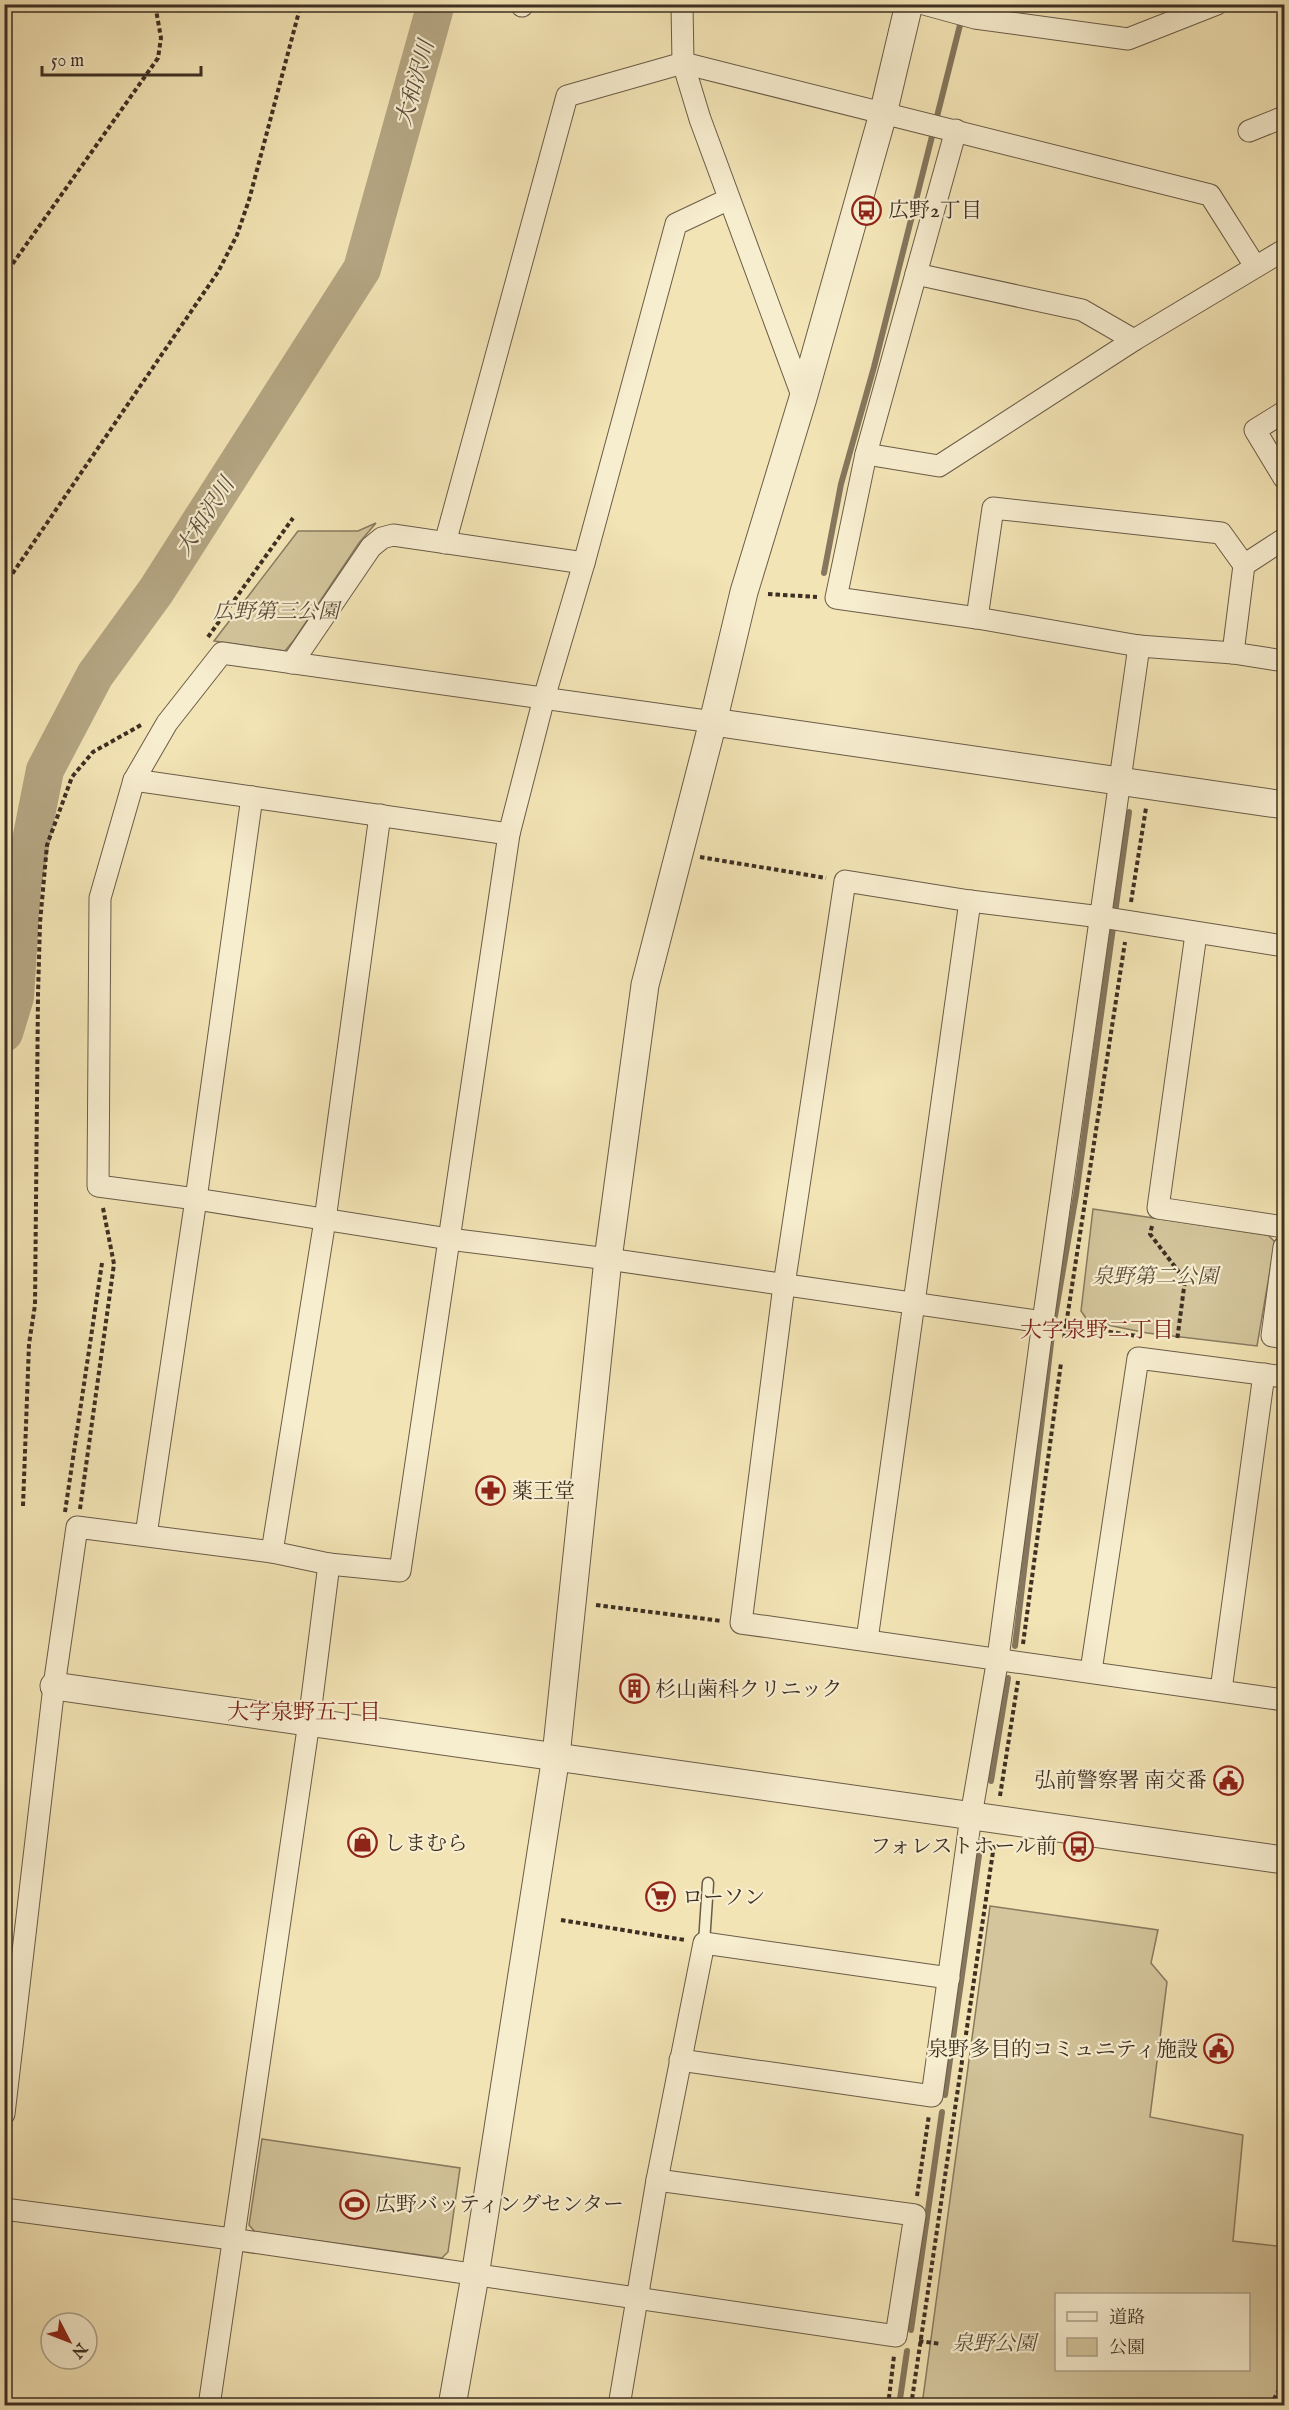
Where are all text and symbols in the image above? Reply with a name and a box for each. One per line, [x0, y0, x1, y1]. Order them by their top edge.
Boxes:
water label: 大和沢川 [390, 35, 442, 130]
scale bar [42, 39, 201, 77]
text: 50 m [51, 50, 84, 73]
bus stop icon: 広野2丁目 [851, 194, 883, 226]
place label: 広野2丁目 [888, 198, 982, 225]
water label: 大和沢川 [170, 471, 242, 562]
park label: 広野第三公園 [213, 599, 342, 626]
park label: 泉野第二公園 [1092, 1264, 1221, 1291]
district label: 大字泉野二丁目 [1020, 1317, 1174, 1345]
pharmacy icon: 薬王堂 [475, 1475, 507, 1507]
place label: 薬王堂 [512, 1479, 575, 1506]
building icon: 杉山歯科クリニック [618, 1673, 650, 1705]
place label: 杉山歯科クリニック [655, 1677, 843, 1704]
district label: 大字泉野五丁目 [227, 1699, 381, 1727]
public building icon: 弘前警察署 南交番 [1212, 1764, 1244, 1796]
place label: 弘前警察署 南交番 [1034, 1768, 1207, 1795]
shop icon: しまむら [347, 1827, 379, 1859]
bus stop icon: フォレストホール前 [1062, 1830, 1094, 1862]
place label: しまむら [384, 1831, 468, 1858]
place label: フォレストホール前 [870, 1834, 1057, 1861]
supermarket icon: ローソン [645, 1881, 677, 1913]
place label: ローソン [682, 1885, 765, 1912]
public building icon: 泉野多目的コミュニティ施設 [1203, 2033, 1235, 2065]
place label: 泉野多目的コミュニティ施設 [927, 2037, 1198, 2064]
sports icon: 広野バッティングセンター [338, 2188, 370, 2220]
place label: 広野バッティングセンター [375, 2192, 624, 2219]
legend [1055, 2293, 1250, 2371]
text: 道路 [1109, 2307, 1145, 2330]
north arrow [39, 2311, 99, 2371]
park label: 泉野公園 [952, 2331, 1039, 2358]
text: N [66, 2337, 91, 2362]
text: 公園 [1109, 2337, 1145, 2360]

